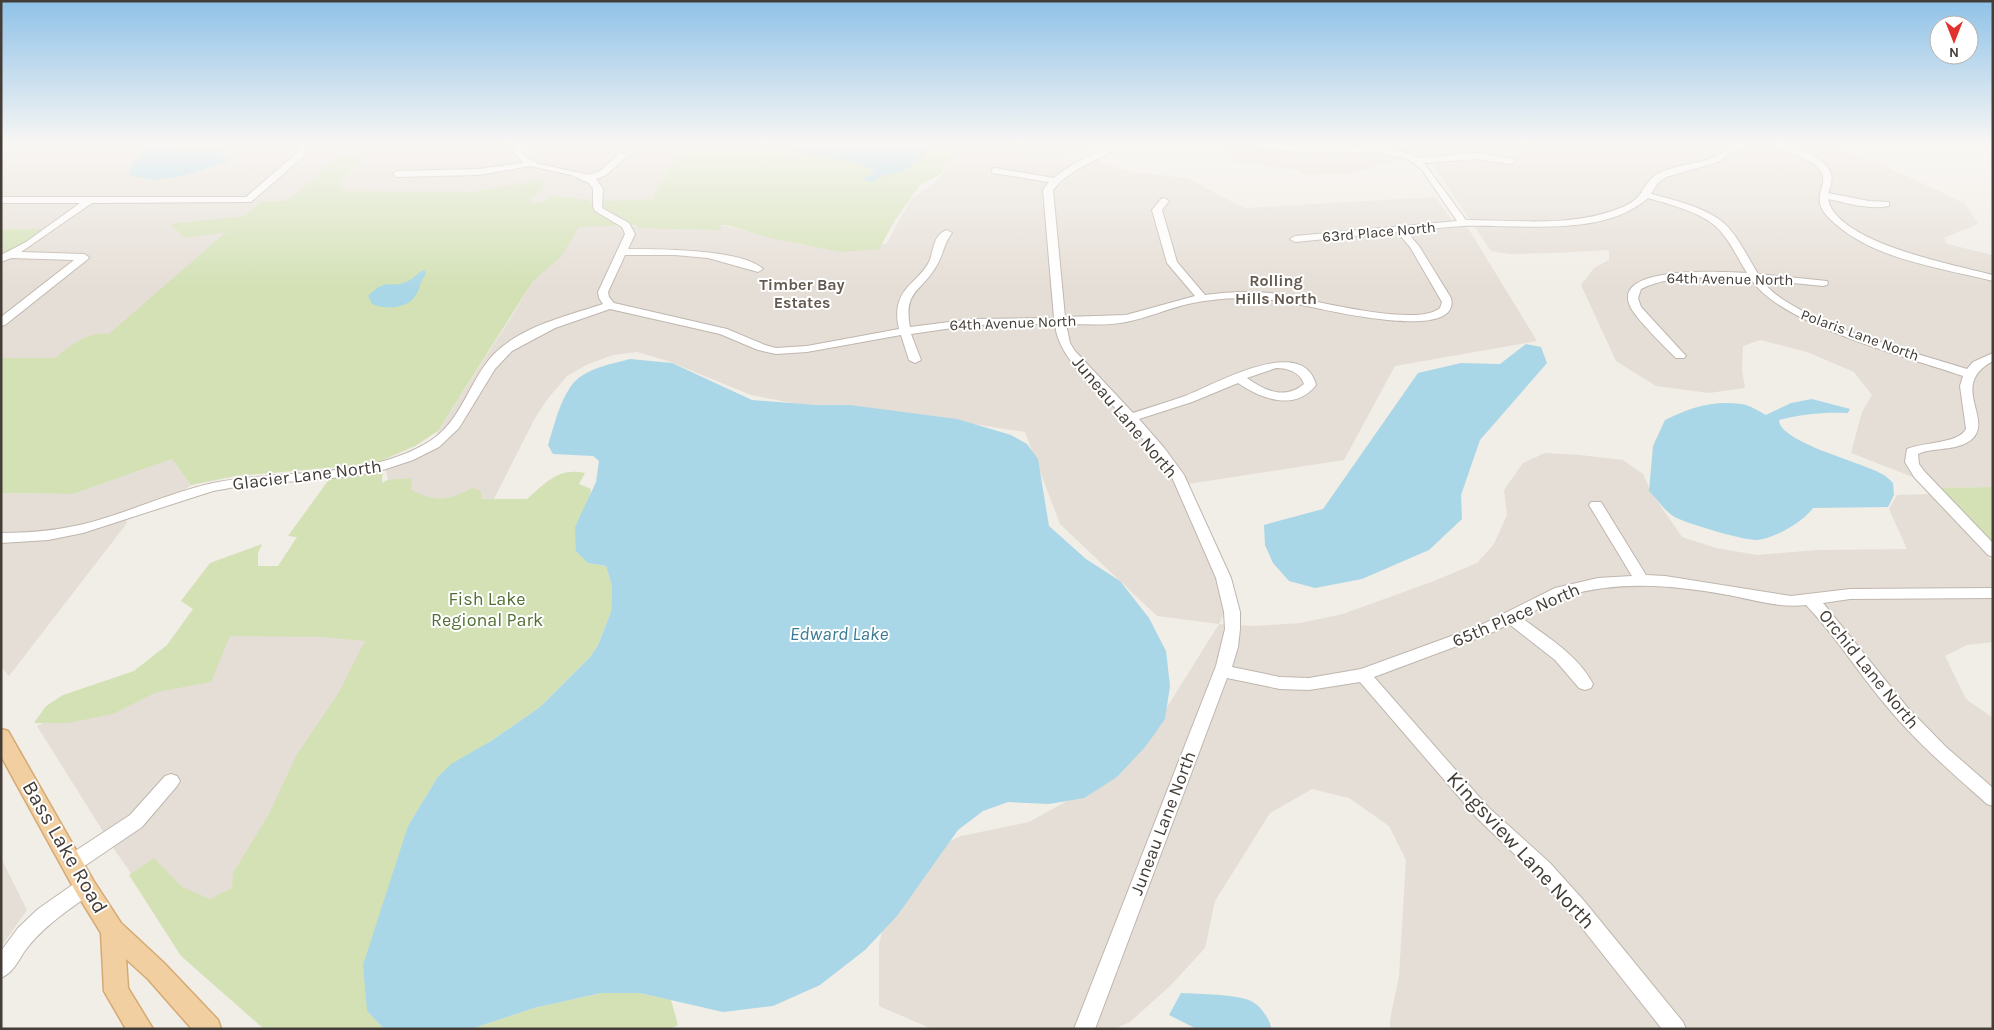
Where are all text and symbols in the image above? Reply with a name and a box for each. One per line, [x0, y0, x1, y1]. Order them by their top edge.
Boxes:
north arrow [1929, 15, 1979, 65]
text: N [1949, 44, 1959, 61]
street label: 63rd Place North [1322, 218, 1436, 246]
street label: 64th Avenue North [1666, 269, 1794, 289]
district label: Rolling Hills North [1235, 271, 1317, 308]
district label: Timber Bay Estates [759, 275, 845, 312]
street label: Polaris Lane North [1798, 305, 1922, 365]
street label: 64th Avenue North [949, 312, 1077, 334]
street label: Juneau Lane North [1068, 352, 1182, 482]
street label: Glacier Lane North [231, 455, 383, 495]
street label: 65th Place North [1449, 578, 1583, 652]
park label: Fish Lake Regional Park [431, 588, 543, 631]
street label: Orchid Lane North [1814, 605, 1924, 733]
water label: Edward Lake [790, 623, 888, 645]
street label: Juneau Lane North [1125, 748, 1201, 898]
street label: Kingsview Lane North [1442, 766, 1600, 934]
street label: Bass Lake Road [17, 776, 113, 918]

